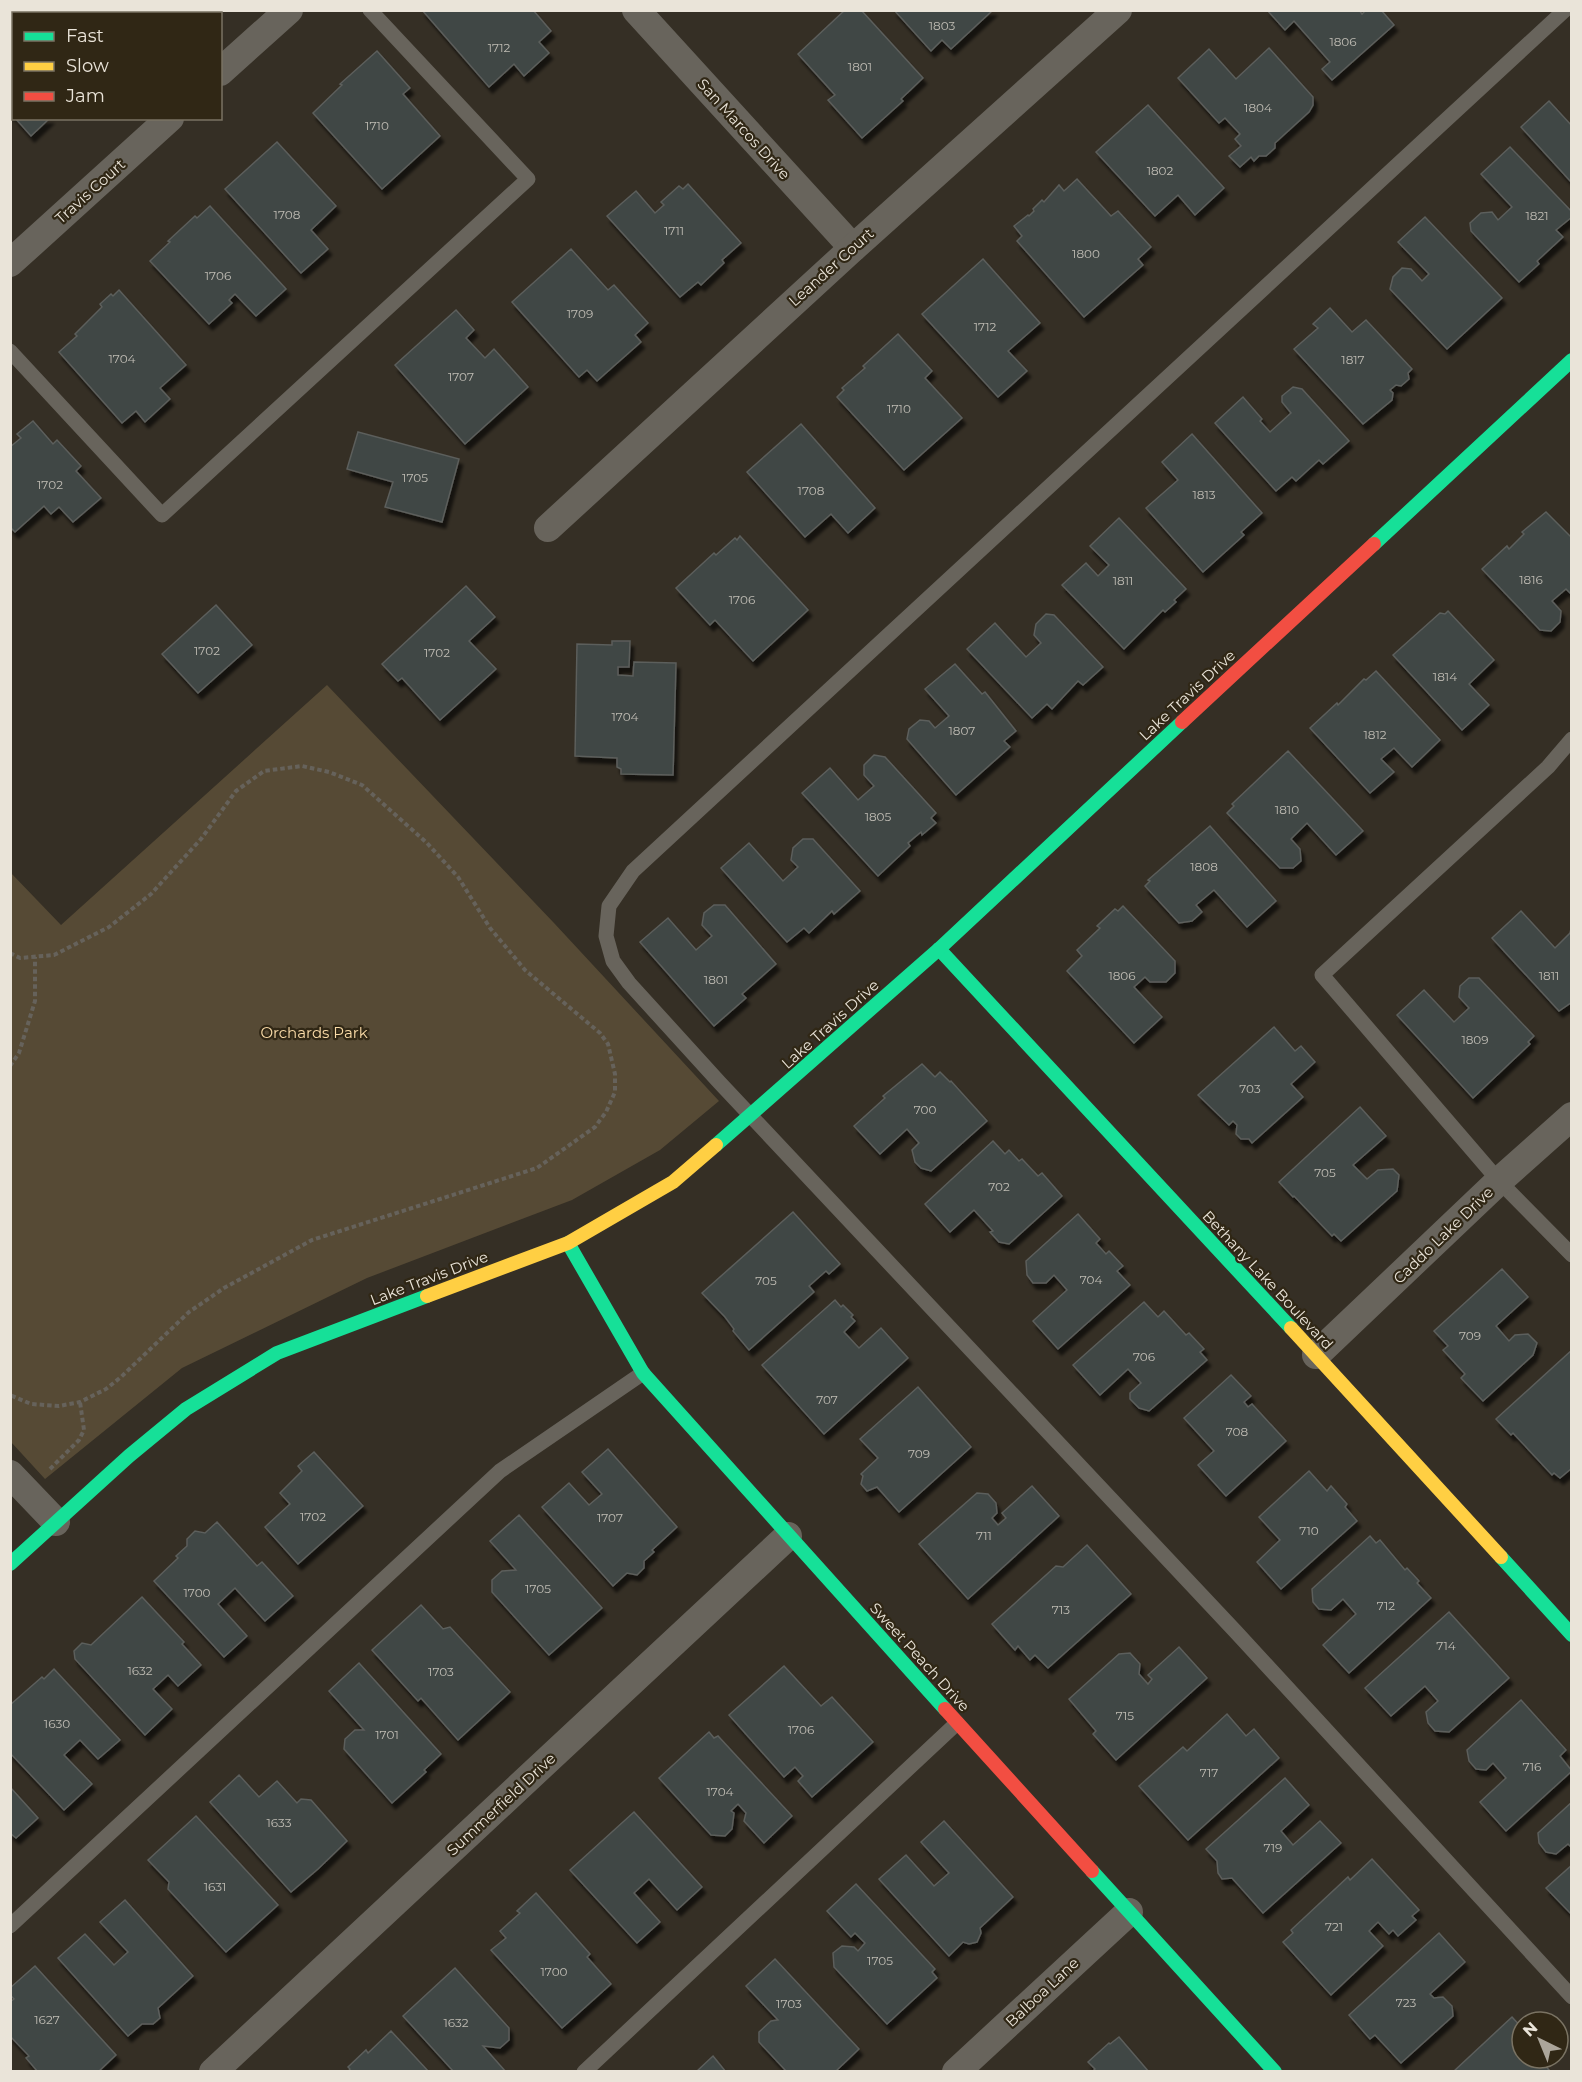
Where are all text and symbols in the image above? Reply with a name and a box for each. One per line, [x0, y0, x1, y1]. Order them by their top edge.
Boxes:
legend [12, 12, 222, 120]
house number: 1803 [929, 18, 956, 33]
text: Fast [66, 25, 104, 47]
house number: 1806 [1329, 34, 1357, 49]
house number: 1712 [488, 40, 511, 55]
text: Slow [66, 55, 109, 77]
house number: 1801 [848, 59, 872, 74]
street label: San Marcos Drive [694, 75, 794, 183]
text: Jam [65, 85, 105, 107]
house number: 1804 [1244, 100, 1272, 115]
house number: 1710 [365, 118, 389, 133]
street label: Travis Court [51, 154, 129, 228]
house number: 1802 [1147, 163, 1174, 178]
house number: 1708 [274, 207, 301, 222]
house number: 1821 [1525, 208, 1549, 223]
house number: 1711 [664, 223, 684, 238]
street label: Leander Court [785, 224, 877, 310]
house number: 1800 [1072, 246, 1100, 261]
house number: 1706 [205, 268, 231, 283]
house number: 1709 [567, 306, 593, 321]
house number: 1712 [974, 319, 997, 334]
house number: 1704 [108, 351, 136, 366]
house number: 1817 [1341, 352, 1365, 367]
house number: 1707 [448, 369, 474, 384]
house number: 1710 [887, 401, 911, 416]
house number: 1705 [402, 470, 428, 485]
house number: 1702 [37, 477, 63, 492]
house number: 1708 [798, 483, 825, 498]
house number: 1813 [1192, 487, 1216, 502]
house number: 1816 [1519, 572, 1543, 587]
house number: 1811 [1113, 573, 1133, 588]
house number: 1706 [729, 592, 755, 607]
house number: 1702 [194, 643, 220, 658]
house number: 1702 [424, 645, 450, 660]
street label: Lake Travis Drive [1135, 646, 1239, 744]
house number: 1814 [1433, 669, 1457, 684]
house number: 1704 [611, 709, 639, 724]
house number: 1807 [949, 723, 975, 738]
house number: 1812 [1363, 727, 1387, 742]
house number: 1810 [1275, 802, 1299, 817]
house number: 1805 [865, 809, 892, 824]
house number: 1808 [1190, 859, 1218, 874]
house number: 1806 [1108, 968, 1136, 983]
house number: 1811 [1539, 968, 1559, 983]
house number: 1801 [704, 972, 728, 987]
street label: Lake Travis Drive [777, 975, 883, 1073]
park label: Orchards Park [260, 1023, 368, 1042]
house number: 1809 [1461, 1032, 1489, 1047]
house number: 703 [1239, 1081, 1261, 1096]
house number: 700 [914, 1102, 936, 1117]
house number: 705 [1314, 1165, 1336, 1180]
house number: 702 [988, 1179, 1010, 1194]
street label: Caddo Lake Drive [1389, 1182, 1497, 1288]
street label: Bethany Lake Boulevard [1199, 1207, 1337, 1353]
street label: Lake Travis Drive [367, 1247, 491, 1309]
house number: 704 [1080, 1272, 1102, 1287]
house number: 705 [755, 1273, 777, 1288]
house number: 709 [1459, 1328, 1481, 1343]
house number: 706 [1133, 1349, 1155, 1364]
house number: 707 [816, 1392, 838, 1407]
house number: 708 [1226, 1424, 1249, 1439]
house number: 709 [908, 1446, 930, 1461]
house number: 1702 [300, 1509, 326, 1524]
house number: 1707 [597, 1510, 623, 1525]
house number: 710 [1299, 1523, 1319, 1538]
house number: 711 [976, 1528, 992, 1543]
house number: 1705 [525, 1581, 551, 1596]
house number: 1700 [183, 1585, 211, 1600]
house number: 712 [1377, 1598, 1395, 1613]
street label: Sweet Peach Drive [866, 1599, 974, 1715]
house number: 713 [1052, 1602, 1070, 1617]
house number: 714 [1436, 1638, 1456, 1653]
house number: 1632 [127, 1663, 153, 1678]
house number: 1703 [428, 1664, 454, 1679]
house number: 715 [1116, 1708, 1134, 1723]
house number: 1630 [44, 1716, 70, 1731]
house number: 1706 [788, 1722, 814, 1737]
house number: 1701 [375, 1727, 399, 1742]
street label: Summerfield Drive [443, 1749, 559, 1859]
house number: 716 [1523, 1759, 1541, 1774]
house number: 717 [1200, 1765, 1218, 1780]
house number: 1704 [706, 1784, 734, 1799]
house number: 1633 [266, 1815, 292, 1830]
house number: 719 [1264, 1840, 1282, 1855]
house number: 1631 [204, 1879, 226, 1894]
house number: 721 [1325, 1919, 1343, 1934]
house number: 1705 [867, 1953, 893, 1968]
street label: Balboa Lane [1001, 1953, 1083, 2031]
house number: 1700 [540, 1964, 568, 1979]
house number: 723 [1396, 1995, 1417, 2010]
house number: 1703 [776, 1996, 802, 2011]
north arrow [1510, 2010, 1570, 2070]
house number: 1627 [34, 2012, 60, 2027]
house number: 1632 [443, 2015, 469, 2030]
text: N [1519, 2018, 1541, 2041]

